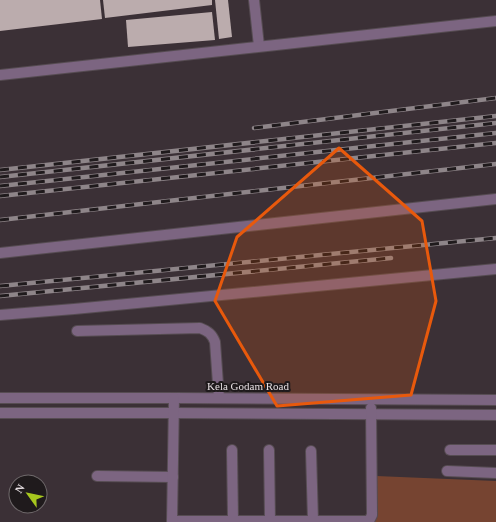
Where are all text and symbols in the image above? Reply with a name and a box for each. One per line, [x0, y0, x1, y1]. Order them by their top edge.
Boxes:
street label: Kela Godam Road [207, 380, 289, 392]
north arrow [8, 474, 48, 514]
text: N [12, 482, 27, 495]

